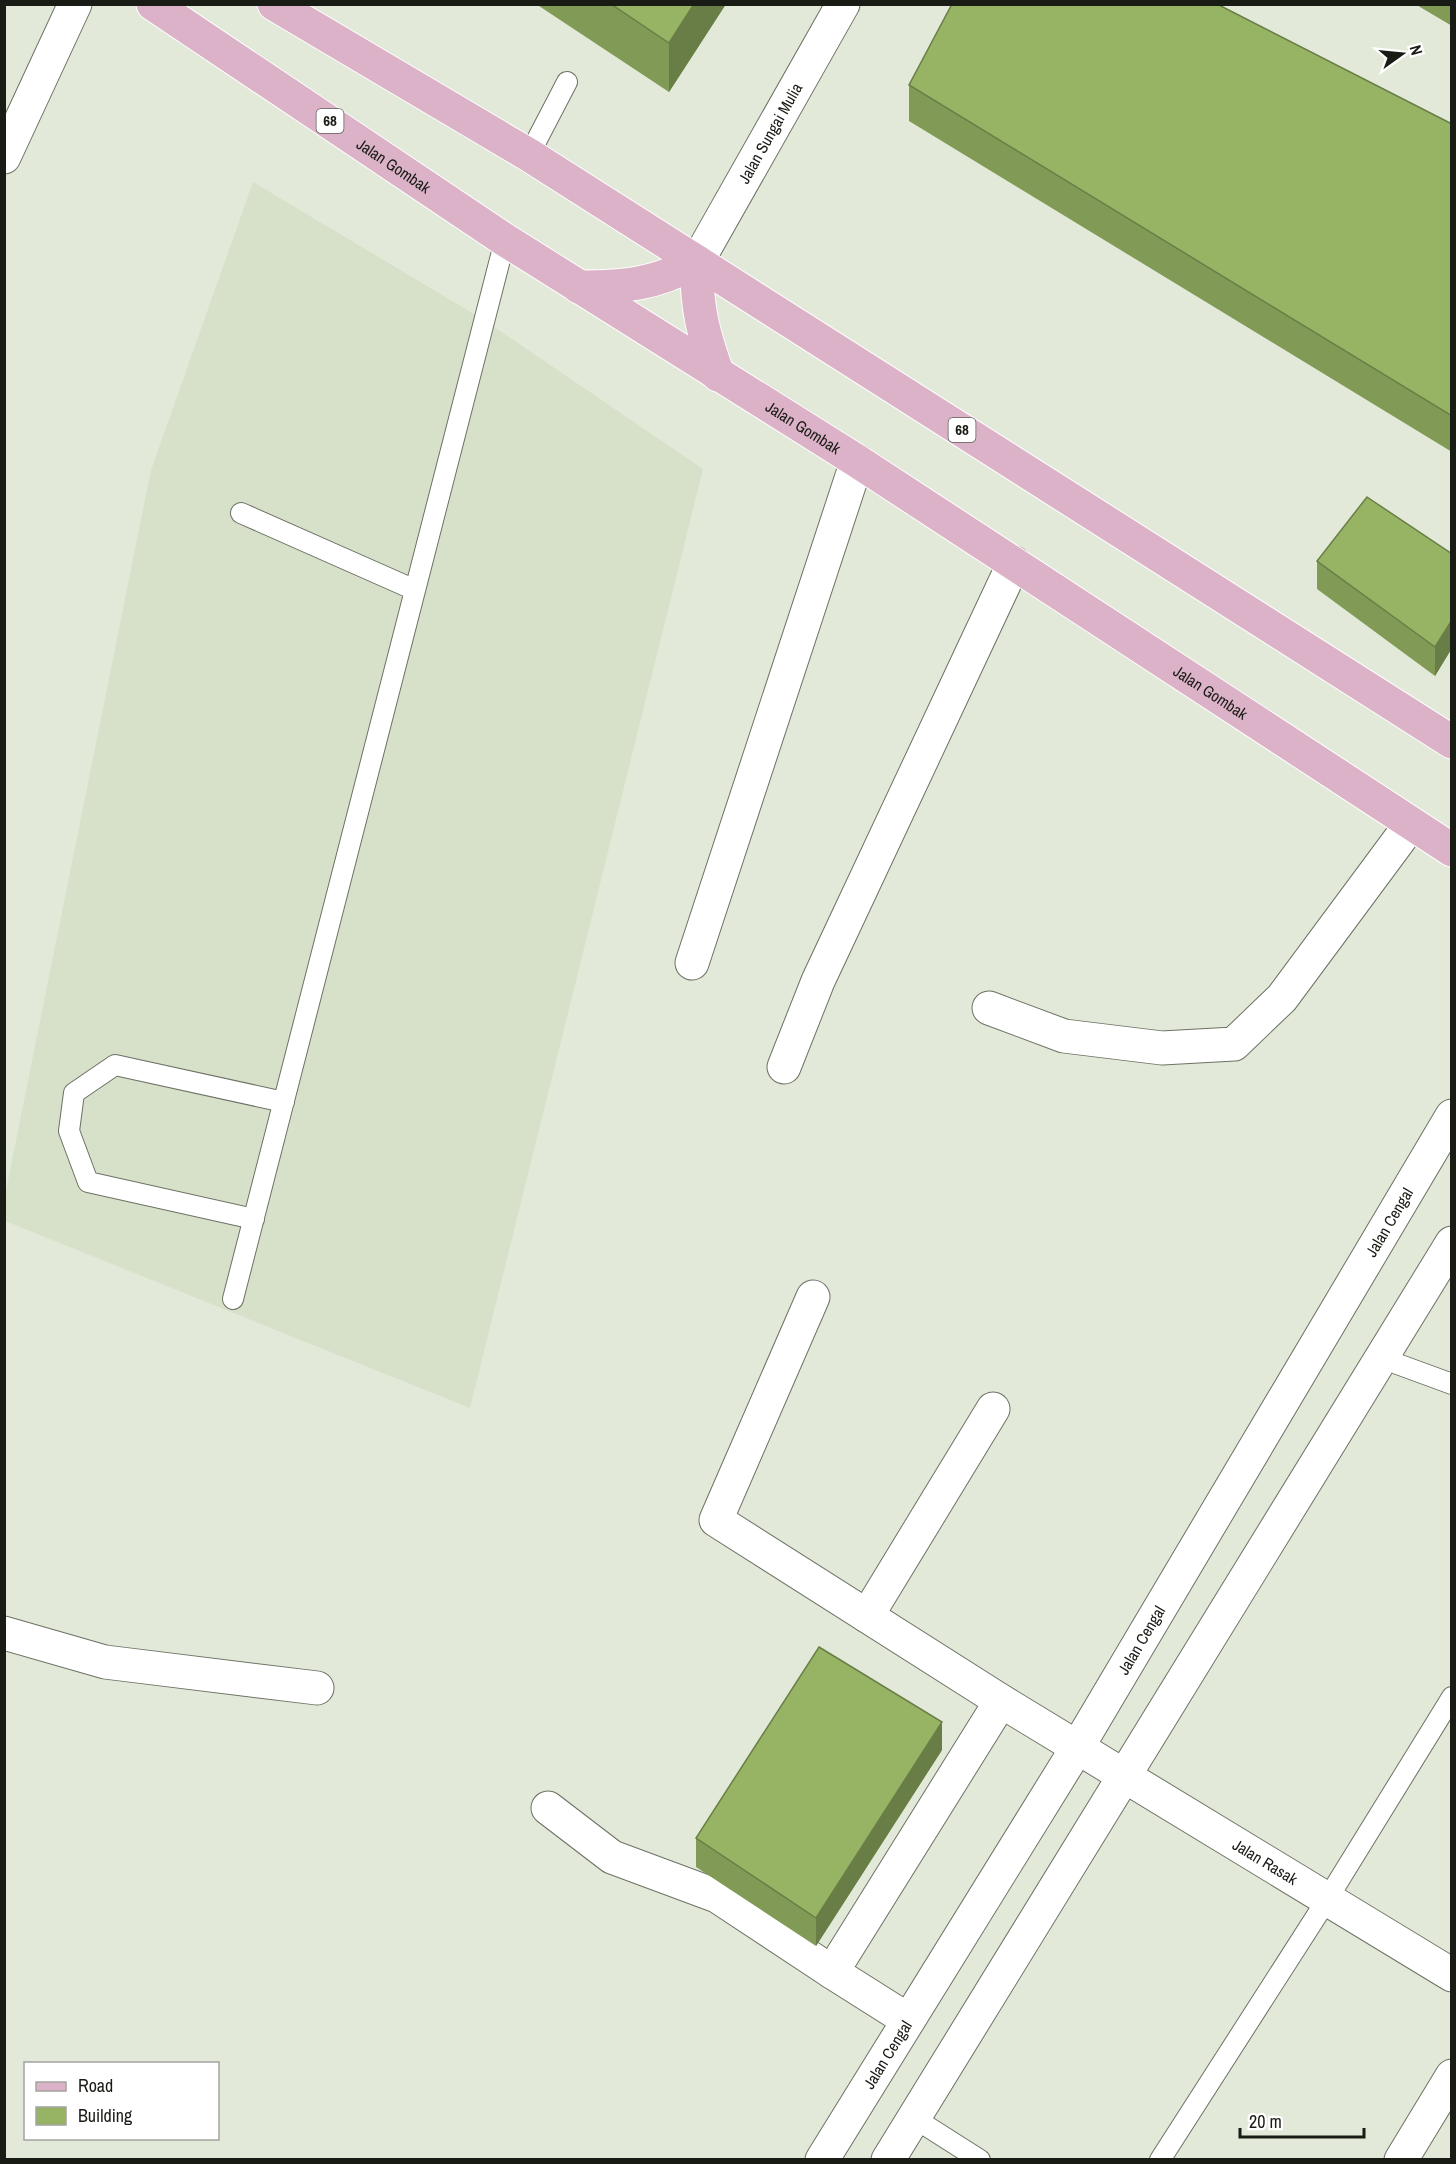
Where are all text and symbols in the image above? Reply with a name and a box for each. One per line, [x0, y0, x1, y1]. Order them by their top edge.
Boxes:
north arrow [1372, 24, 1432, 84]
text: N [1405, 43, 1428, 58]
street label: Jalan Sungai Mulia [733, 78, 807, 188]
road number: 68 [316, 109, 344, 133]
street label: Jalan Gombak [353, 133, 436, 198]
street label: Jalan Gombak [762, 395, 845, 459]
road number: 68 [948, 418, 976, 442]
street label: Jalan Gombak [1169, 660, 1253, 725]
street label: Jalan Cengal [1360, 1184, 1418, 1261]
street label: Jalan Cengal [1112, 1601, 1170, 1679]
street label: Jalan Rasak [1229, 1833, 1302, 1890]
street label: Jalan Cengal [858, 2016, 917, 2093]
legend [24, 2062, 219, 2140]
text: Road [78, 2073, 113, 2098]
scale bar [1240, 2101, 1364, 2139]
text: Building [78, 2103, 133, 2128]
text: 20 m [1249, 2109, 1282, 2134]

